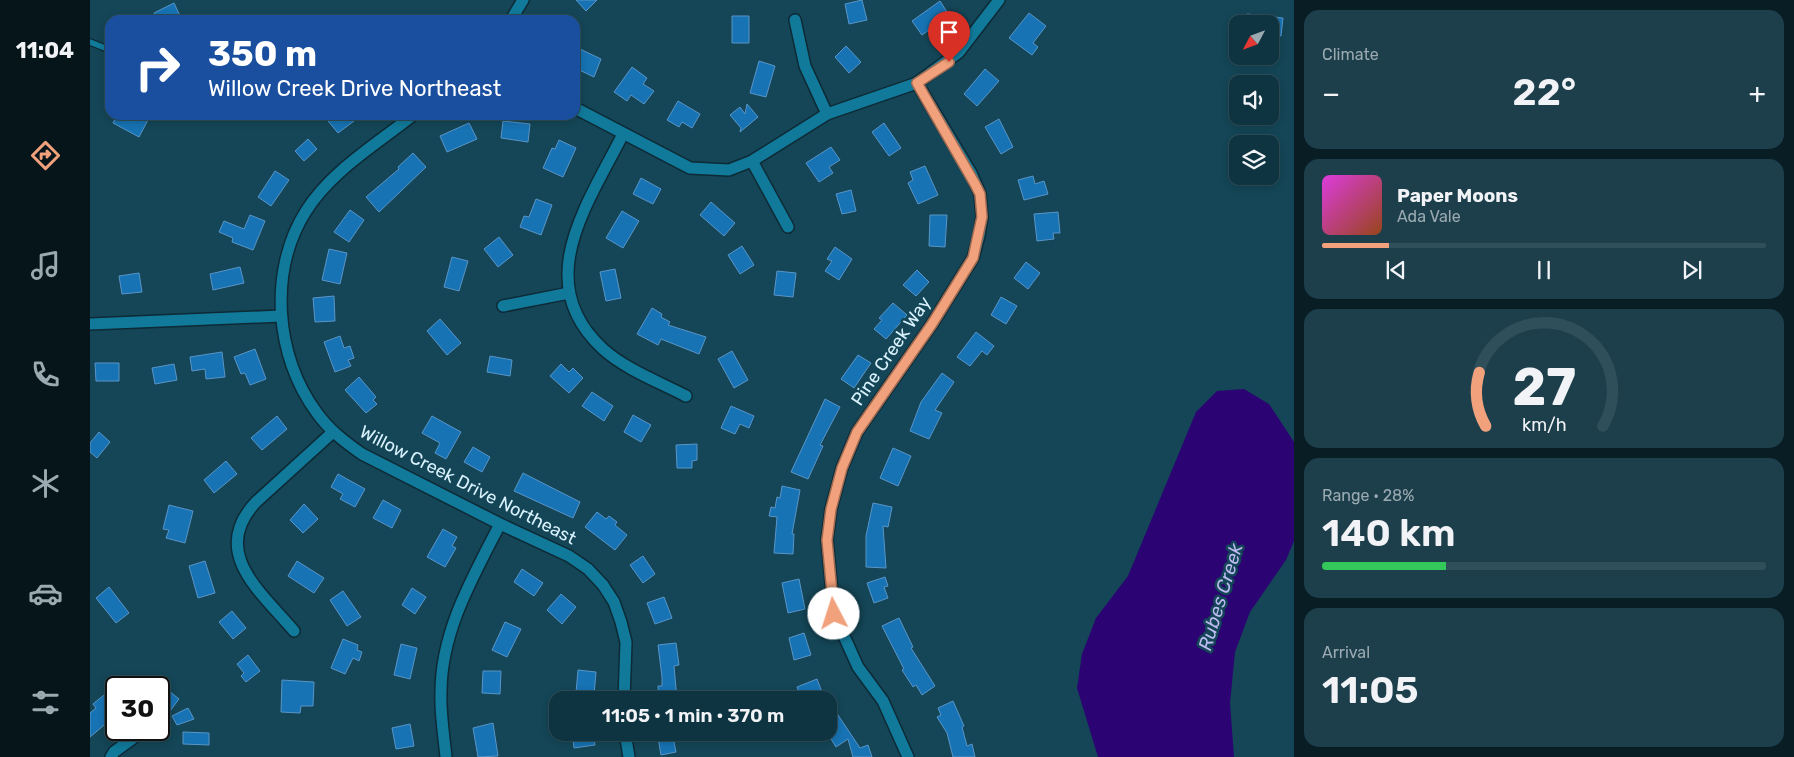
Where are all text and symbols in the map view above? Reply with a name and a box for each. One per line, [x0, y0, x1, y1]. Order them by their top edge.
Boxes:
pin [928, 11, 970, 62]
north arrow [1229, 15, 1279, 65]
map controls [1229, 15, 1279, 185]
icon: arrive [935, 18, 963, 46]
text: 350 m [208, 33, 317, 75]
icon: right [125, 35, 190, 100]
text: 11:04 [16, 37, 74, 64]
text: Climate [1322, 45, 1379, 64]
text: 22° [1513, 69, 1576, 115]
text: Willow Creek Drive Northeast [208, 75, 501, 102]
button: sound [1229, 75, 1279, 125]
text: − [1322, 77, 1340, 110]
text: + [1749, 77, 1766, 110]
button: layers [1229, 135, 1279, 185]
icon: directions [28, 138, 63, 173]
text: Paper Moons [1397, 184, 1518, 207]
text: Ada Vale [1397, 207, 1461, 226]
icon: music [28, 248, 63, 283]
icon: previous [1382, 256, 1410, 284]
icon: pause [1530, 256, 1558, 284]
icon: next [1678, 256, 1706, 284]
street label: Pine Creek Way [846, 292, 936, 410]
text: 27 [1512, 356, 1576, 418]
icon: phone [28, 357, 63, 392]
text: km/h [1522, 414, 1566, 435]
street label: Willow Creek Drive Northeast [356, 421, 580, 549]
icon: climate [28, 466, 63, 501]
text: Range · 28% [1322, 486, 1414, 505]
text: 140 km [1322, 510, 1455, 556]
water label: Rubes Creek [1193, 541, 1248, 654]
icon: car [28, 576, 63, 611]
position arrow [807, 587, 859, 639]
text: Arrival [1322, 643, 1370, 662]
text: 11:05 [1322, 667, 1419, 713]
speed limit sign: 30 [105, 676, 170, 741]
icon: filters [28, 685, 63, 720]
text: 11:05 · 1 min · 370 m [602, 704, 784, 727]

